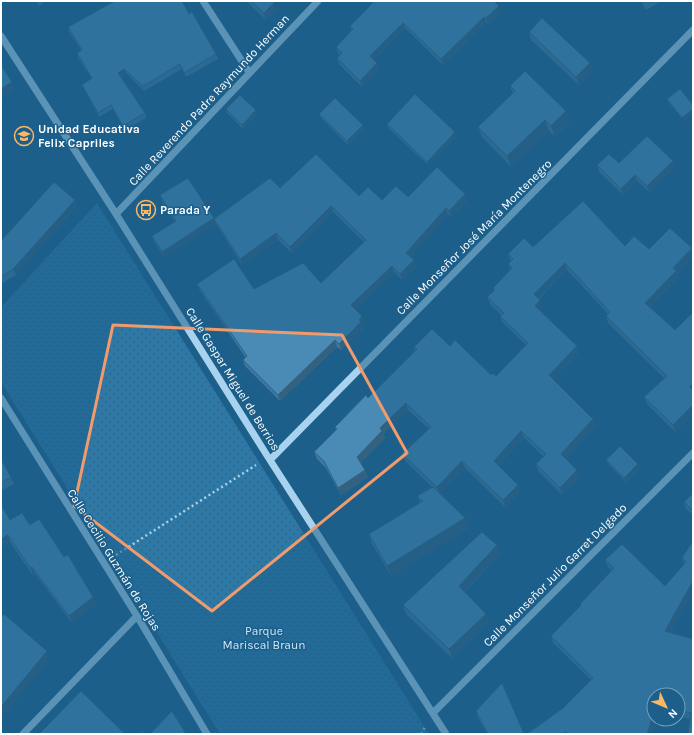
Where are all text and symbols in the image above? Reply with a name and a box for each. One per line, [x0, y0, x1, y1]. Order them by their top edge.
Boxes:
street label: Calle Reverendo Padre Raymundo Herman [126, 12, 292, 188]
place label: Unidad Educativa Felix Capriles [38, 122, 140, 150]
school or university icon: Unidad Educativa Felix Capriles [13, 125, 35, 147]
street label: Calle Monseñor José María Montenegro [394, 157, 554, 317]
bus stop icon: Parada Y [135, 199, 157, 221]
place label: Parada Y [160, 203, 210, 217]
street label: Calle Gaspar Miguel de Berrios [183, 305, 283, 453]
street label: Calle Cecilio Guzmán de Rojas [64, 486, 164, 634]
street label: Calle Monseñor Julio Garret Delgado [481, 501, 629, 649]
park label: Parque Mariscal Braun [223, 624, 305, 652]
north arrow [646, 687, 686, 727]
text: N [665, 706, 680, 721]

